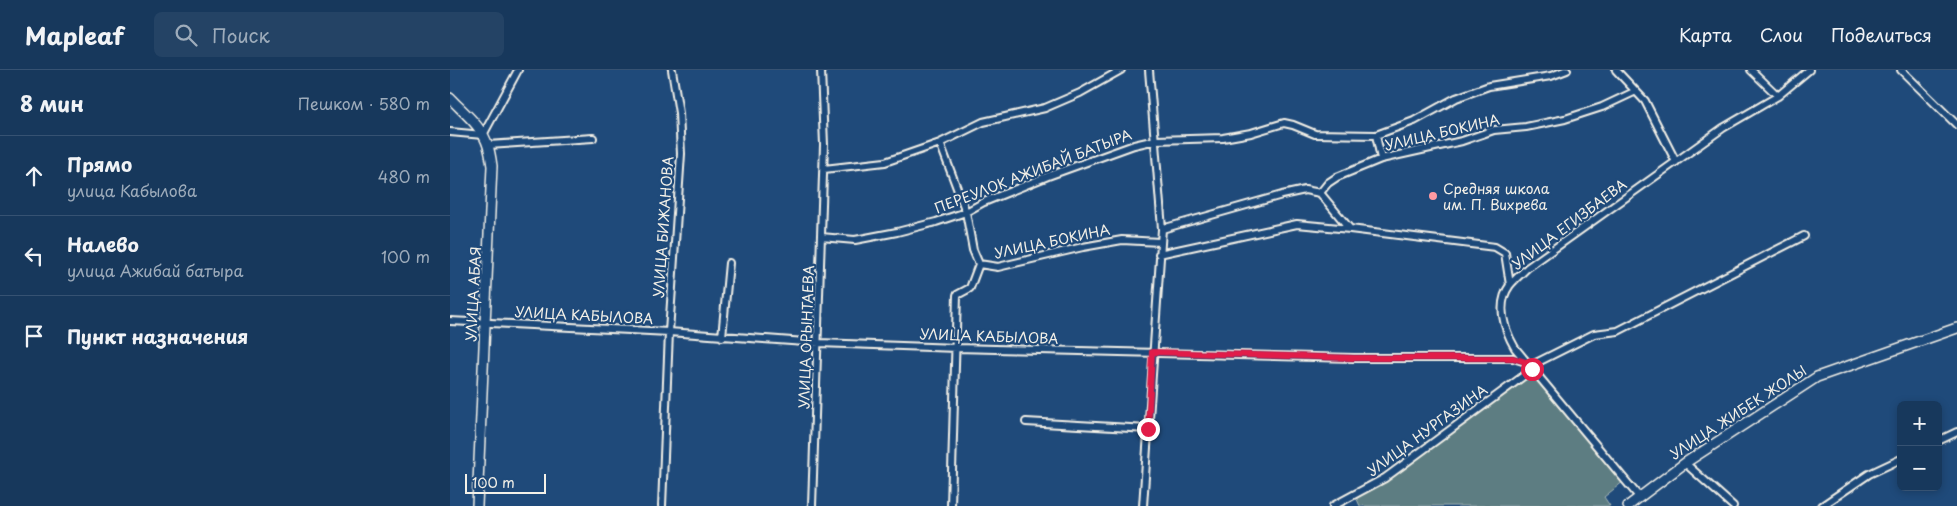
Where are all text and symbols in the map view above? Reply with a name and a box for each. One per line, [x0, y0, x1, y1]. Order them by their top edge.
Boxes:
search box [154, 12, 504, 57]
text: Mapleaf [25, 17, 124, 53]
icon: search [172, 21, 200, 49]
text: Поиск [212, 21, 270, 49]
text: Карта [1679, 21, 1732, 48]
text: Слои [1760, 21, 1803, 48]
text: Поделиться [1831, 21, 1932, 48]
text: 8 мин [20, 87, 84, 119]
text: Пешком · 580 m [298, 91, 430, 115]
street label: УЛИЦА БОКИНА [1382, 108, 1502, 155]
street label: ПЕРЕУЛОК АЖИБАЙ БАТЫРА [931, 124, 1135, 218]
text: Прямо [67, 150, 132, 178]
street label: УЛИЦА БИЖАНОВА [648, 156, 678, 298]
icon: ahead [20, 162, 48, 190]
text: 480 m [378, 164, 430, 188]
street label: УЛИЦА ЕГИЗБАЕВА [1507, 174, 1631, 274]
text: улица Кабылова [67, 178, 197, 202]
place label: Средняя школа им. П. Вихрева [1443, 178, 1550, 215]
marker: Средняя школа им. П. Вихрева [1427, 190, 1439, 202]
street label: УЛИЦА БОКИНА [992, 218, 1112, 264]
text: Налево [67, 230, 139, 258]
icon: left [20, 242, 48, 270]
text: 100 m [381, 244, 430, 268]
street label: УЛИЦА АБАЯ [460, 246, 486, 342]
text: улица Ажибай батыра [67, 258, 243, 282]
street label: УЛИЦА ОРЫНТАЕВА [793, 265, 819, 409]
street label: УЛИЦА КАБЫЛОВА [514, 301, 654, 329]
icon: arrive [20, 322, 48, 350]
text: Пункт назначения [67, 322, 248, 350]
street label: УЛИЦА КАБЫЛОВА [919, 323, 1059, 349]
route start [1521, 358, 1544, 381]
street label: УЛИЦА ЖИБЕК ЖОЛЫ [1665, 360, 1811, 464]
street label: УЛИЦА НУРГАЗИНА [1363, 379, 1492, 481]
map controls [1897, 401, 1942, 491]
button: + [1897, 401, 1942, 446]
route end [1137, 418, 1160, 441]
button: − [1897, 446, 1942, 491]
scale bar [465, 471, 546, 494]
text: 100 m [472, 472, 515, 493]

